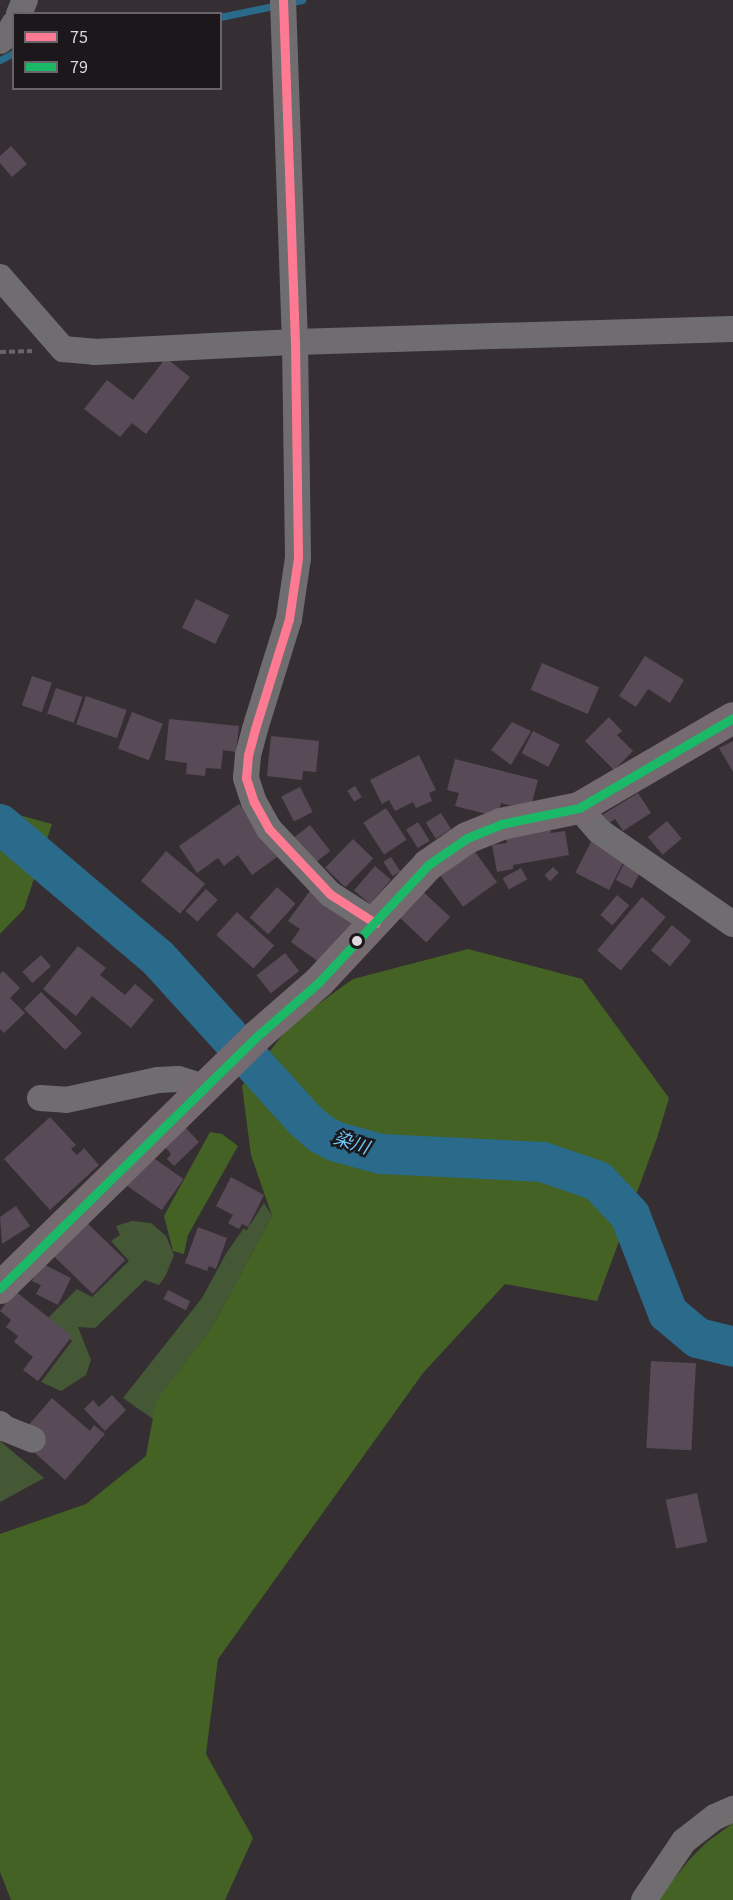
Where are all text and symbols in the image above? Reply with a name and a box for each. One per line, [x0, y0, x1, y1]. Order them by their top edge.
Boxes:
legend [12, 12, 222, 90]
text: 75 [70, 25, 88, 50]
text: 79 [70, 55, 88, 80]
unlabelled marker [351, 935, 363, 947]
water label: 染川 [331, 1128, 371, 1160]

